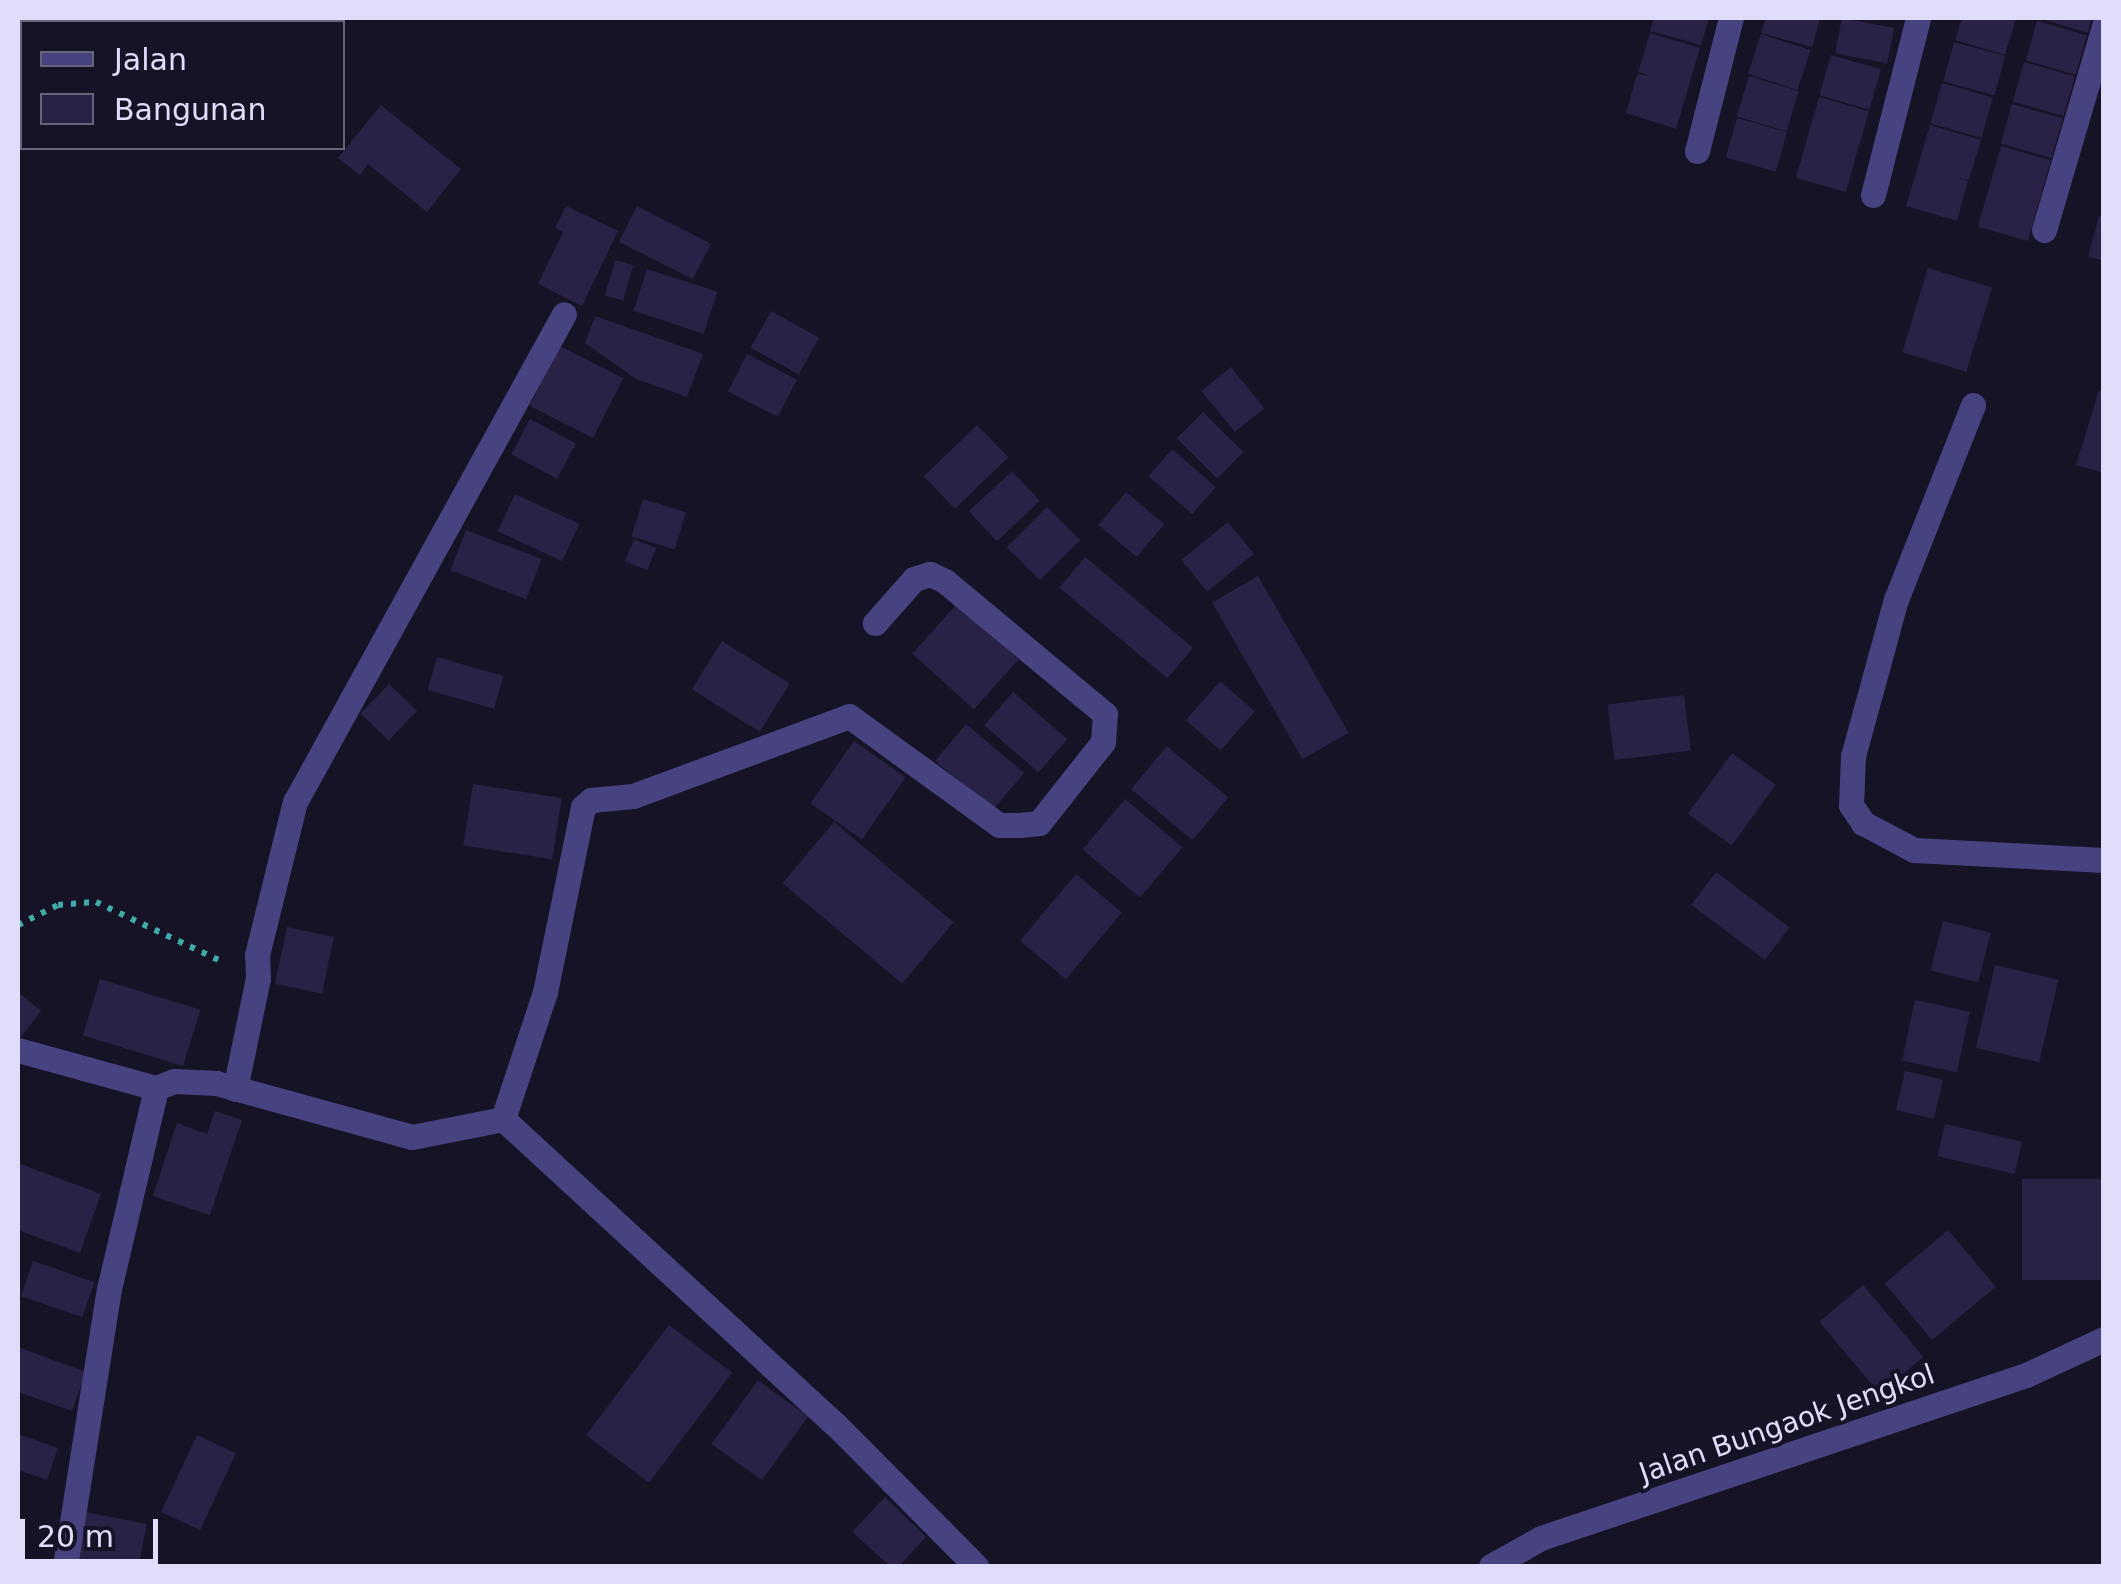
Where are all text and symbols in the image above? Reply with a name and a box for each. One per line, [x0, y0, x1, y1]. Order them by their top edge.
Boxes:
legend [20, 20, 345, 150]
text: Jalan [114, 42, 187, 77]
text: Bangunan [114, 92, 266, 127]
street label: Jalan Bungaok Jengkol [1635, 1358, 1939, 1490]
scale bar [25, 1499, 162, 1561]
text: 20 m [37, 1519, 114, 1554]

